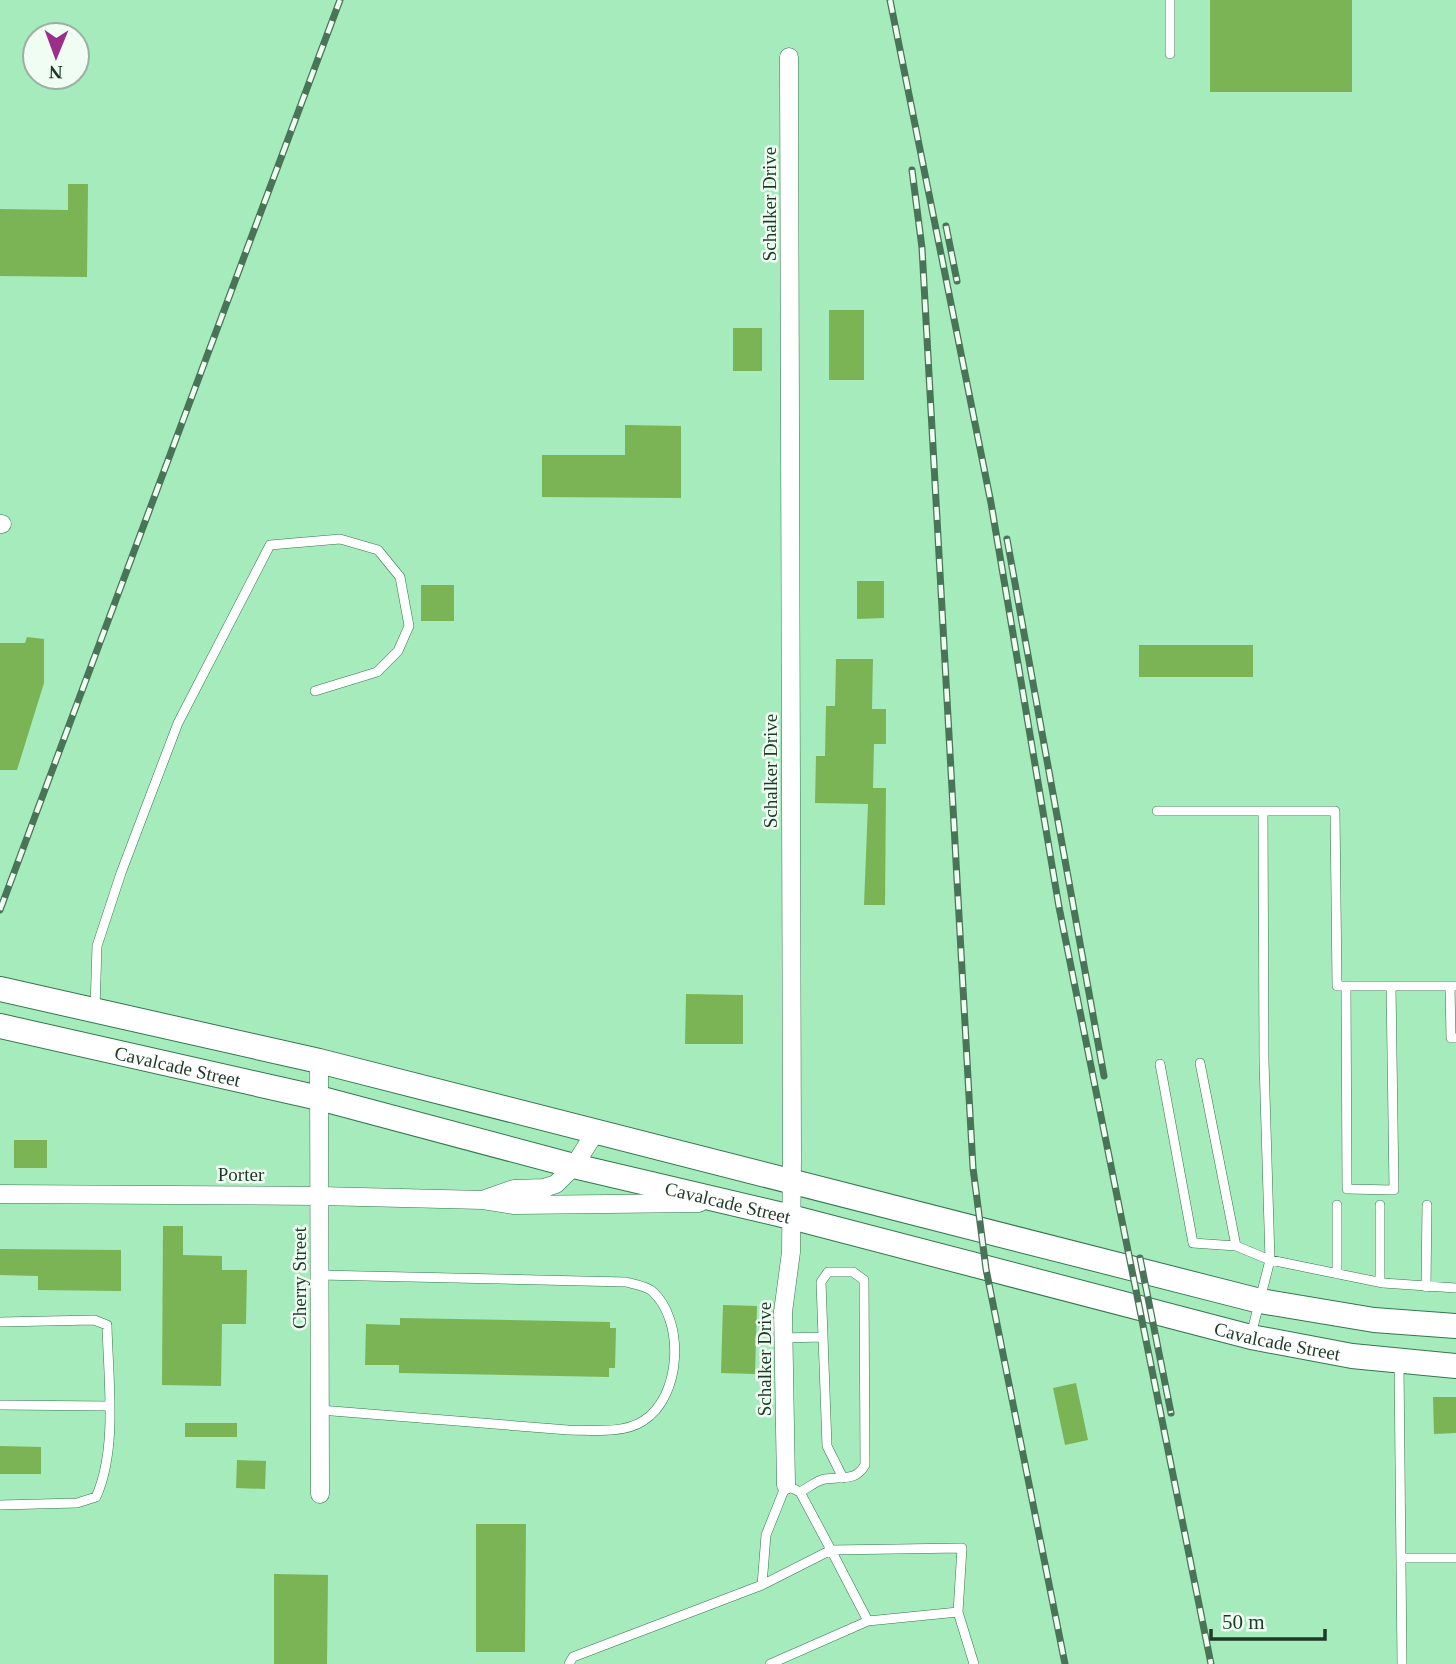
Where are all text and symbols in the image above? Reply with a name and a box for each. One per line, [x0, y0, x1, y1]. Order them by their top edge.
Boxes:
north arrow [21, 21, 91, 91]
text: N [48, 62, 63, 83]
street label: Schalker Drive [759, 147, 780, 261]
street label: Schalker Drive [760, 714, 781, 828]
street label: Cavalcade Street [113, 1042, 243, 1091]
street label: Porter [218, 1164, 265, 1185]
street label: Cavalcade Street [663, 1177, 793, 1227]
street label: Cherry Street [289, 1226, 310, 1329]
street label: Schalker Drive [754, 1302, 775, 1416]
street label: Cavalcade Street [1212, 1317, 1343, 1364]
scale bar [1211, 1598, 1325, 1642]
text: 50 m [1222, 1610, 1265, 1634]

